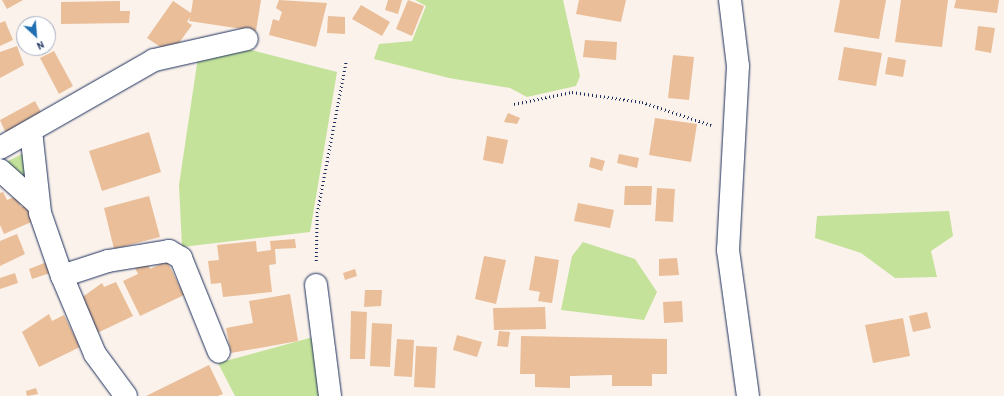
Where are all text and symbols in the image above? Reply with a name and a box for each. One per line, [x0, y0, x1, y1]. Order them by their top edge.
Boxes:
north arrow [16, 16, 56, 56]
text: N [35, 38, 47, 53]

